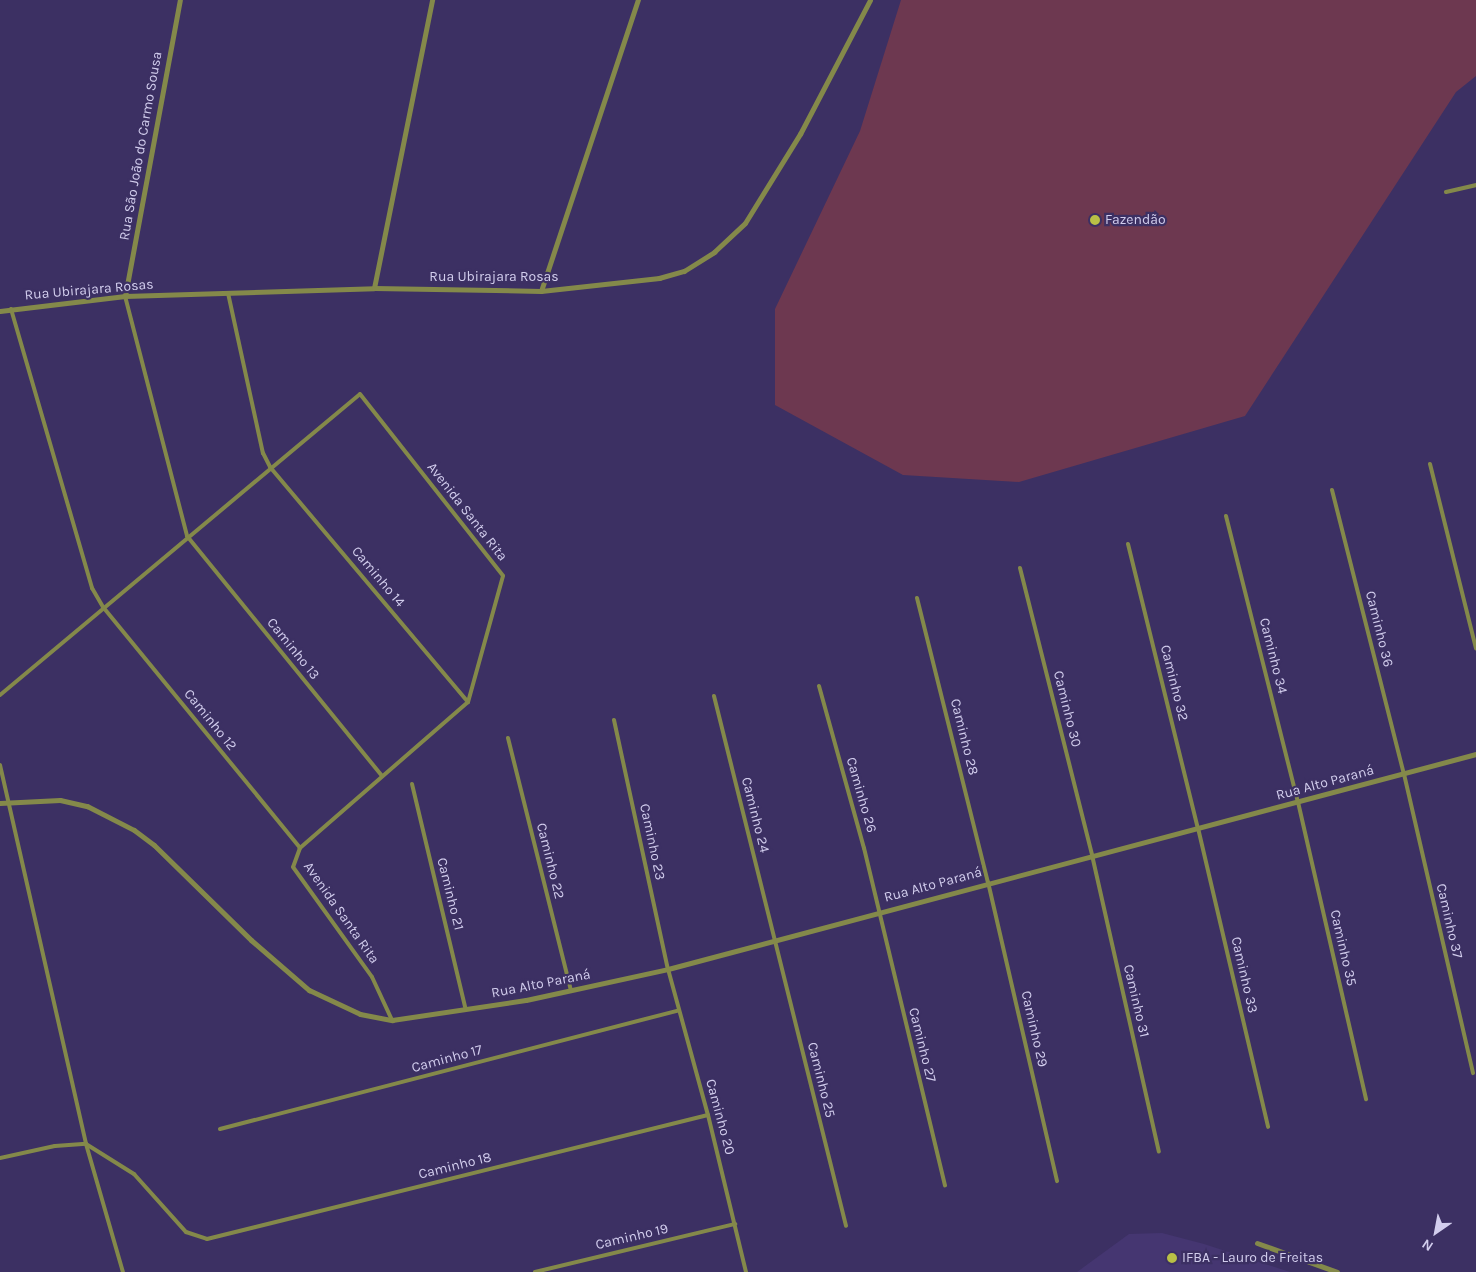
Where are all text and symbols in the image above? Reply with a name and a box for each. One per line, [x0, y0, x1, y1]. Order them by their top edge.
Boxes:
street label: Rua São João do Carmo Sousa [116, 50, 166, 242]
place label: Fazendão [1105, 212, 1166, 228]
marker: Fazendão [1089, 214, 1101, 226]
street label: Rua Ubirajara Rosas [429, 269, 559, 285]
street label: Rua Ubirajara Rosas [24, 276, 154, 304]
street label: Avenida Santa Rita [423, 459, 511, 565]
street label: Caminho 14 [348, 543, 408, 611]
street label: Caminho 36 [1361, 589, 1397, 669]
street label: Caminho 13 [263, 615, 323, 683]
street label: Caminho 34 [1255, 616, 1291, 696]
street label: Caminho 32 [1156, 643, 1192, 723]
street label: Caminho 30 [1049, 669, 1085, 749]
street label: Caminho 12 [180, 686, 240, 754]
street label: Caminho 28 [946, 697, 982, 777]
street label: Caminho 26 [842, 755, 880, 835]
street label: Rua Alto Paraná [1274, 762, 1376, 804]
street label: Caminho 24 [737, 775, 773, 855]
street label: Caminho 23 [636, 802, 668, 882]
street label: Caminho 22 [532, 821, 568, 901]
street label: Caminho 21 [433, 856, 467, 932]
street label: Avenida Santa Rita [300, 859, 382, 967]
street label: Rua Alto Paraná [882, 864, 984, 906]
street label: Caminho 37 [1432, 882, 1466, 960]
street label: Caminho 35 [1326, 908, 1360, 988]
street label: Caminho 33 [1227, 935, 1261, 1015]
street label: Caminho 31 [1119, 963, 1153, 1039]
street label: Rua Alto Paraná [490, 966, 592, 1002]
street label: Caminho 29 [1017, 989, 1051, 1069]
street label: Caminho 27 [905, 1006, 939, 1084]
street label: Caminho 25 [803, 1040, 839, 1120]
street label: Caminho 17 [410, 1041, 484, 1077]
street label: Caminho 20 [702, 1077, 738, 1157]
street label: Caminho 18 [417, 1149, 493, 1183]
north arrow [1411, 1207, 1461, 1257]
street label: Caminho 19 [594, 1220, 670, 1254]
text: N [1419, 1235, 1436, 1255]
place label: IFBA - Lauro de Freitas [1182, 1250, 1323, 1266]
marker: IFBA - Lauro de Freitas [1166, 1252, 1178, 1264]

